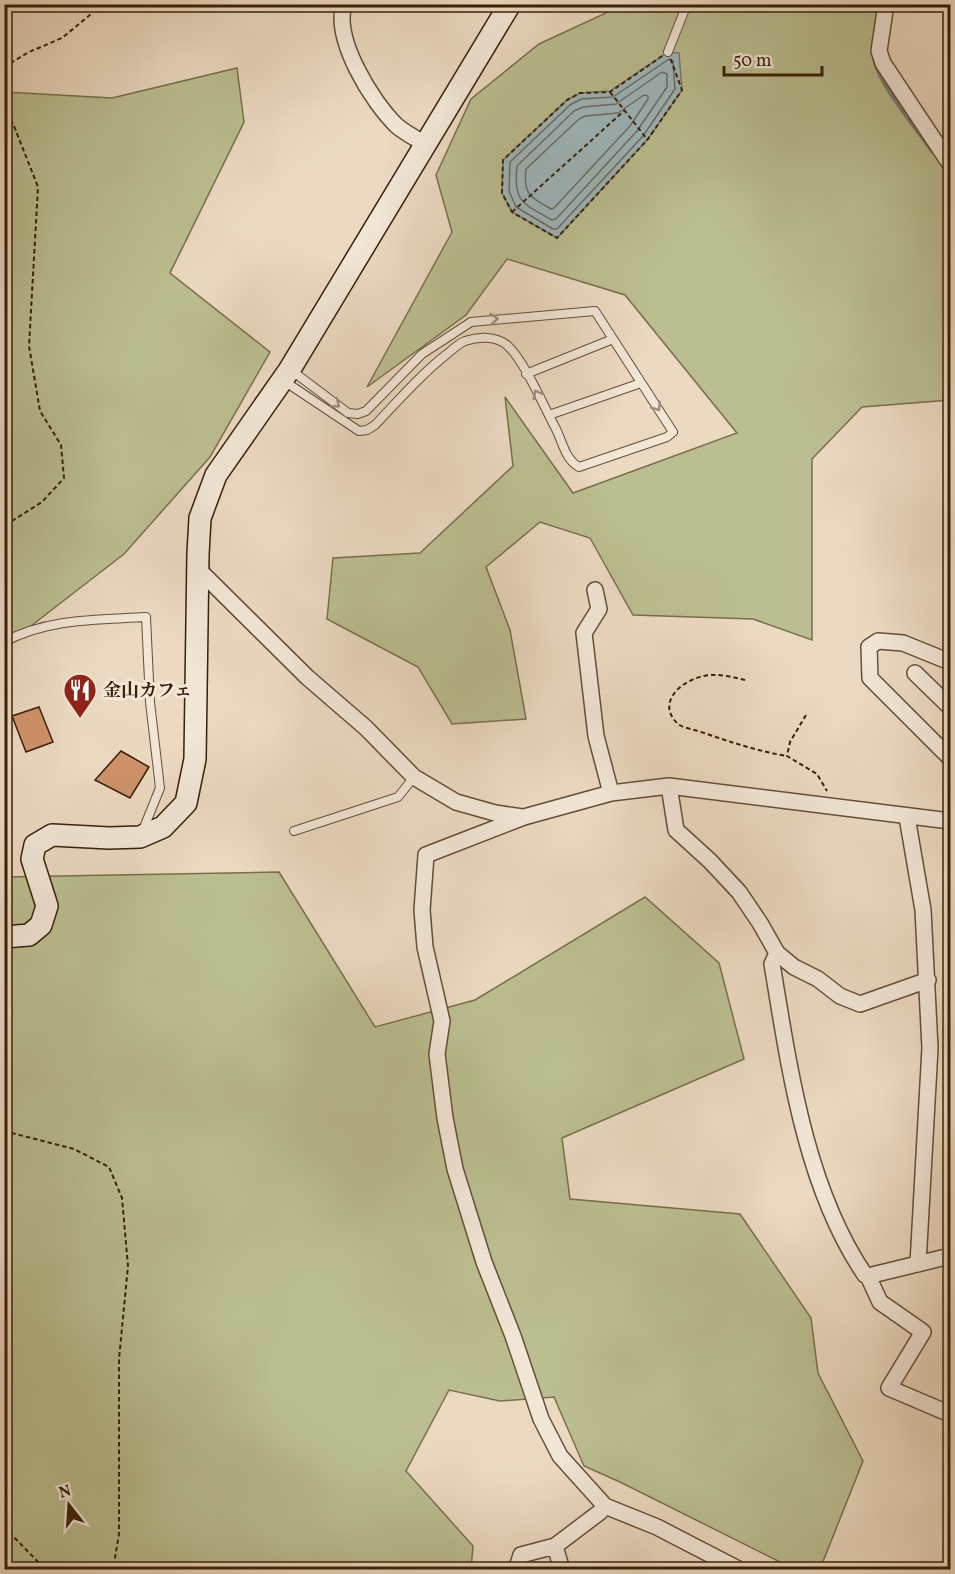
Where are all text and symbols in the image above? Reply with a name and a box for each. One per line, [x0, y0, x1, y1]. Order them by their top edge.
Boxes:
scale bar [724, 39, 822, 77]
text: 50 m [733, 49, 772, 74]
one-way arrow [490, 313, 499, 326]
one-way arrow [533, 389, 544, 400]
one-way arrow [330, 397, 341, 408]
one-way arrow [650, 401, 661, 412]
restaurant icon: 金山カフェ [62, 672, 98, 719]
place label: 金山カフェ [103, 679, 192, 704]
north arrow [39, 1475, 99, 1535]
text: N [56, 1480, 74, 1505]

